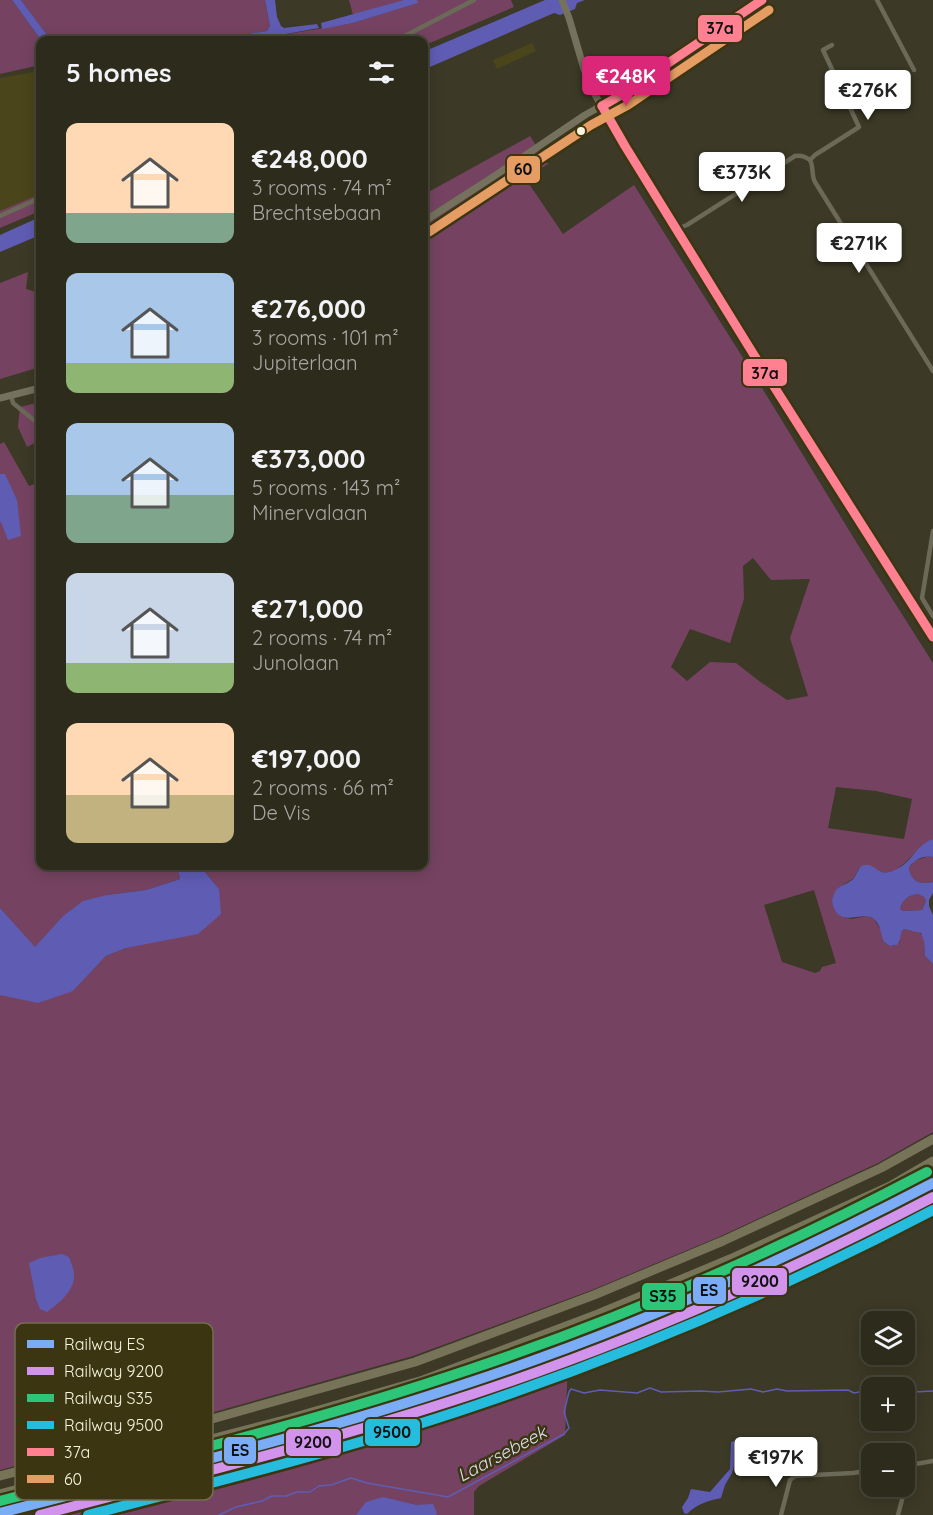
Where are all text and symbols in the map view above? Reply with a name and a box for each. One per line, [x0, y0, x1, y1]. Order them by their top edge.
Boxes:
line badge: 37a [697, 14, 743, 43]
text: 37a [706, 18, 734, 38]
text: 5 homes [66, 56, 172, 89]
icon: filters [365, 56, 398, 89]
pin: €248K [584, 56, 668, 107]
text: €248K [596, 63, 656, 88]
pin: €276K [826, 70, 910, 121]
text: €276K [839, 77, 897, 102]
unlabelled marker [575, 125, 587, 137]
text: €248,000 [252, 142, 368, 175]
icon: home [114, 147, 186, 219]
pin: €373K [700, 152, 784, 203]
line badge: 60 [506, 155, 541, 184]
text: 60 [514, 159, 533, 179]
text: €373K [713, 159, 771, 184]
text: 3 rooms · 74 m² [252, 175, 392, 200]
text: Brechtsebaan [252, 200, 381, 225]
pin: €271K [817, 223, 901, 274]
text: €271K [831, 230, 887, 255]
text: €276,000 [252, 292, 366, 325]
icon: home [114, 297, 186, 369]
text: 3 rooms · 101 m² [252, 325, 399, 350]
text: Jupiterlaan [252, 350, 358, 375]
line badge: 37a [742, 358, 788, 387]
text: 37a [751, 363, 779, 383]
text: €373,000 [252, 442, 366, 475]
icon: home [114, 447, 186, 519]
text: 5 rooms · 143 m² [252, 475, 400, 500]
text: Minervalaan [252, 500, 368, 525]
text: €271,000 [252, 592, 364, 625]
icon: home [114, 597, 186, 669]
text: 2 rooms · 74 m² [252, 625, 392, 650]
text: Junolaan [252, 650, 339, 675]
text: €197,000 [252, 742, 361, 775]
icon: home [114, 747, 186, 819]
text: 2 rooms · 66 m² [252, 775, 394, 800]
text: De Vis [252, 800, 310, 825]
line badge: 9200 [731, 1267, 788, 1296]
text: 9200 [741, 1271, 779, 1291]
line badge: ES [692, 1276, 727, 1305]
text: ES [700, 1280, 718, 1300]
line badge: S35 [641, 1282, 686, 1311]
text: S35 [649, 1286, 677, 1306]
map controls [861, 1311, 915, 1497]
button: layers [861, 1311, 915, 1365]
legend [15, 1323, 213, 1500]
text: Railway ES [64, 1334, 145, 1354]
text: Railway 9200 [64, 1361, 163, 1381]
button: + [861, 1377, 915, 1431]
text: Railway S35 [64, 1388, 153, 1408]
text: Railway 9500 [64, 1415, 163, 1435]
line badge: 9500 [364, 1418, 421, 1447]
water label: Laarsebeek [453, 1420, 552, 1487]
text: 9500 [373, 1422, 411, 1442]
line badge: 9200 [285, 1428, 342, 1457]
text: 9200 [294, 1432, 332, 1452]
line badge: ES [223, 1436, 257, 1465]
pin: €197K [734, 1437, 818, 1488]
text: ES [231, 1440, 249, 1460]
text: 37a [64, 1442, 90, 1462]
button: − [861, 1443, 915, 1497]
text: €197K [748, 1444, 804, 1469]
text: 60 [64, 1469, 82, 1489]

